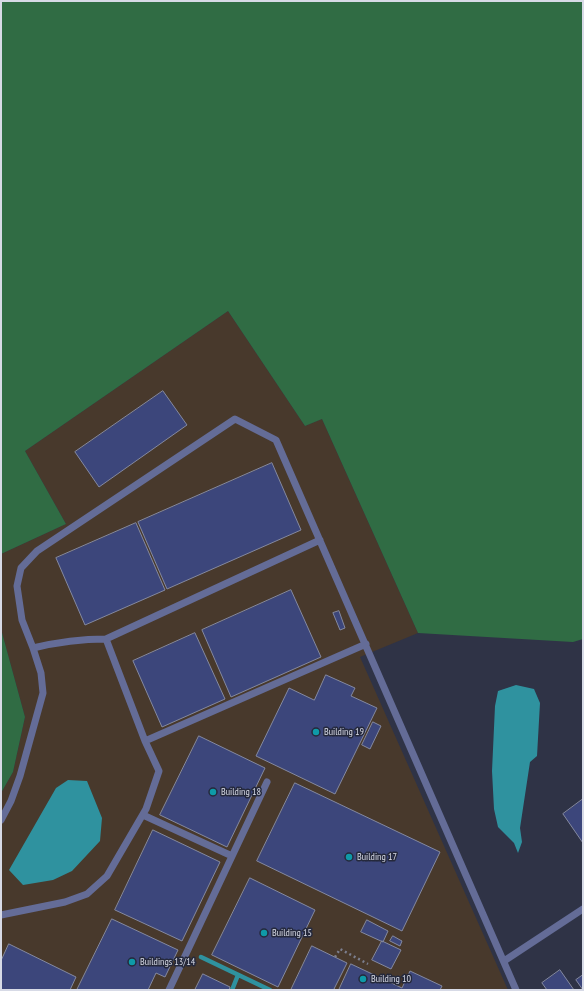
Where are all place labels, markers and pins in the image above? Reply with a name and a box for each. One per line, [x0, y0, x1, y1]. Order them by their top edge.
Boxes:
place label: Building 19 [324, 726, 364, 738]
marker: Building 19 [311, 727, 321, 737]
place label: Building 18 [221, 786, 261, 798]
marker: Building 18 [208, 787, 218, 797]
place label: Building 17 [357, 851, 397, 863]
marker: Building 17 [344, 852, 354, 862]
place label: Building 15 [272, 927, 312, 939]
marker: Building 15 [259, 928, 269, 938]
place label: Buildings 13/14 [140, 956, 195, 968]
marker: Buildings 13/14 [127, 957, 137, 967]
place label: Building 10 [371, 973, 411, 985]
marker: Building 10 [358, 974, 368, 984]

